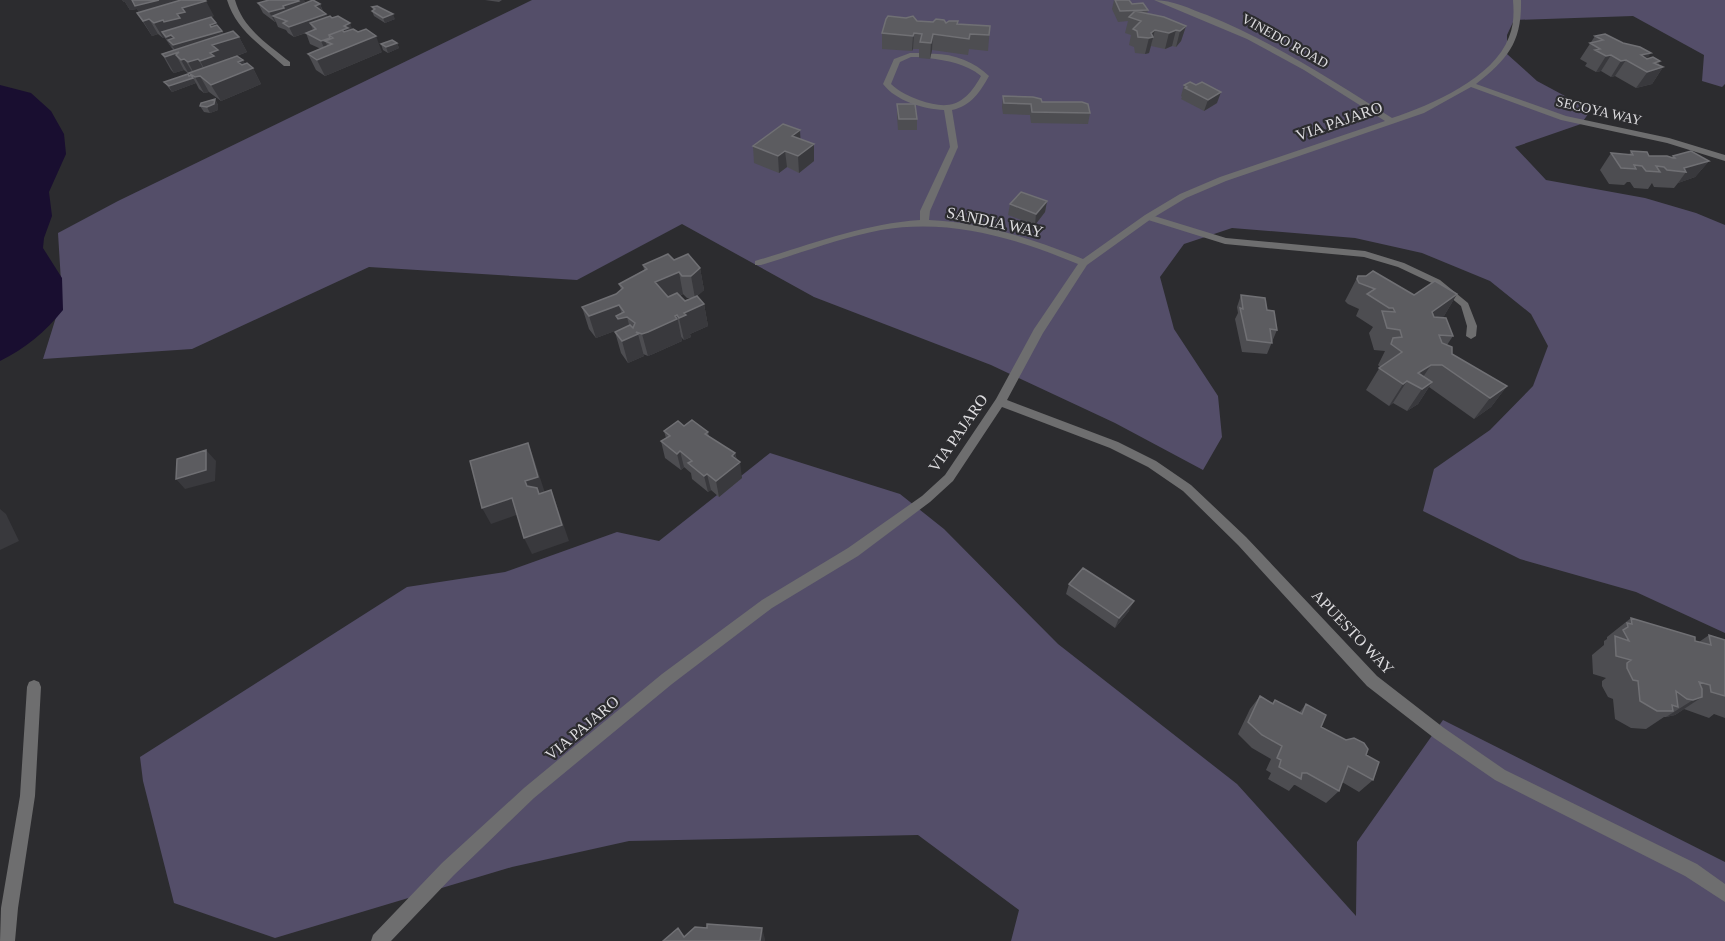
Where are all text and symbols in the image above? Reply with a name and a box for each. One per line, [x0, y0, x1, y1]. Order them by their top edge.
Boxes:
street label: VINEDO ROAD [1239, 11, 1331, 71]
street label: SECOYA WAY [1555, 94, 1643, 128]
street label: VIA PAJARO [1293, 98, 1385, 144]
street label: SANDIA WAY [945, 203, 1045, 241]
street label: VIA PAJARO [925, 391, 991, 475]
street label: APUESTO WAY [1309, 586, 1398, 678]
street label: VIA PAJARO [542, 692, 622, 764]

